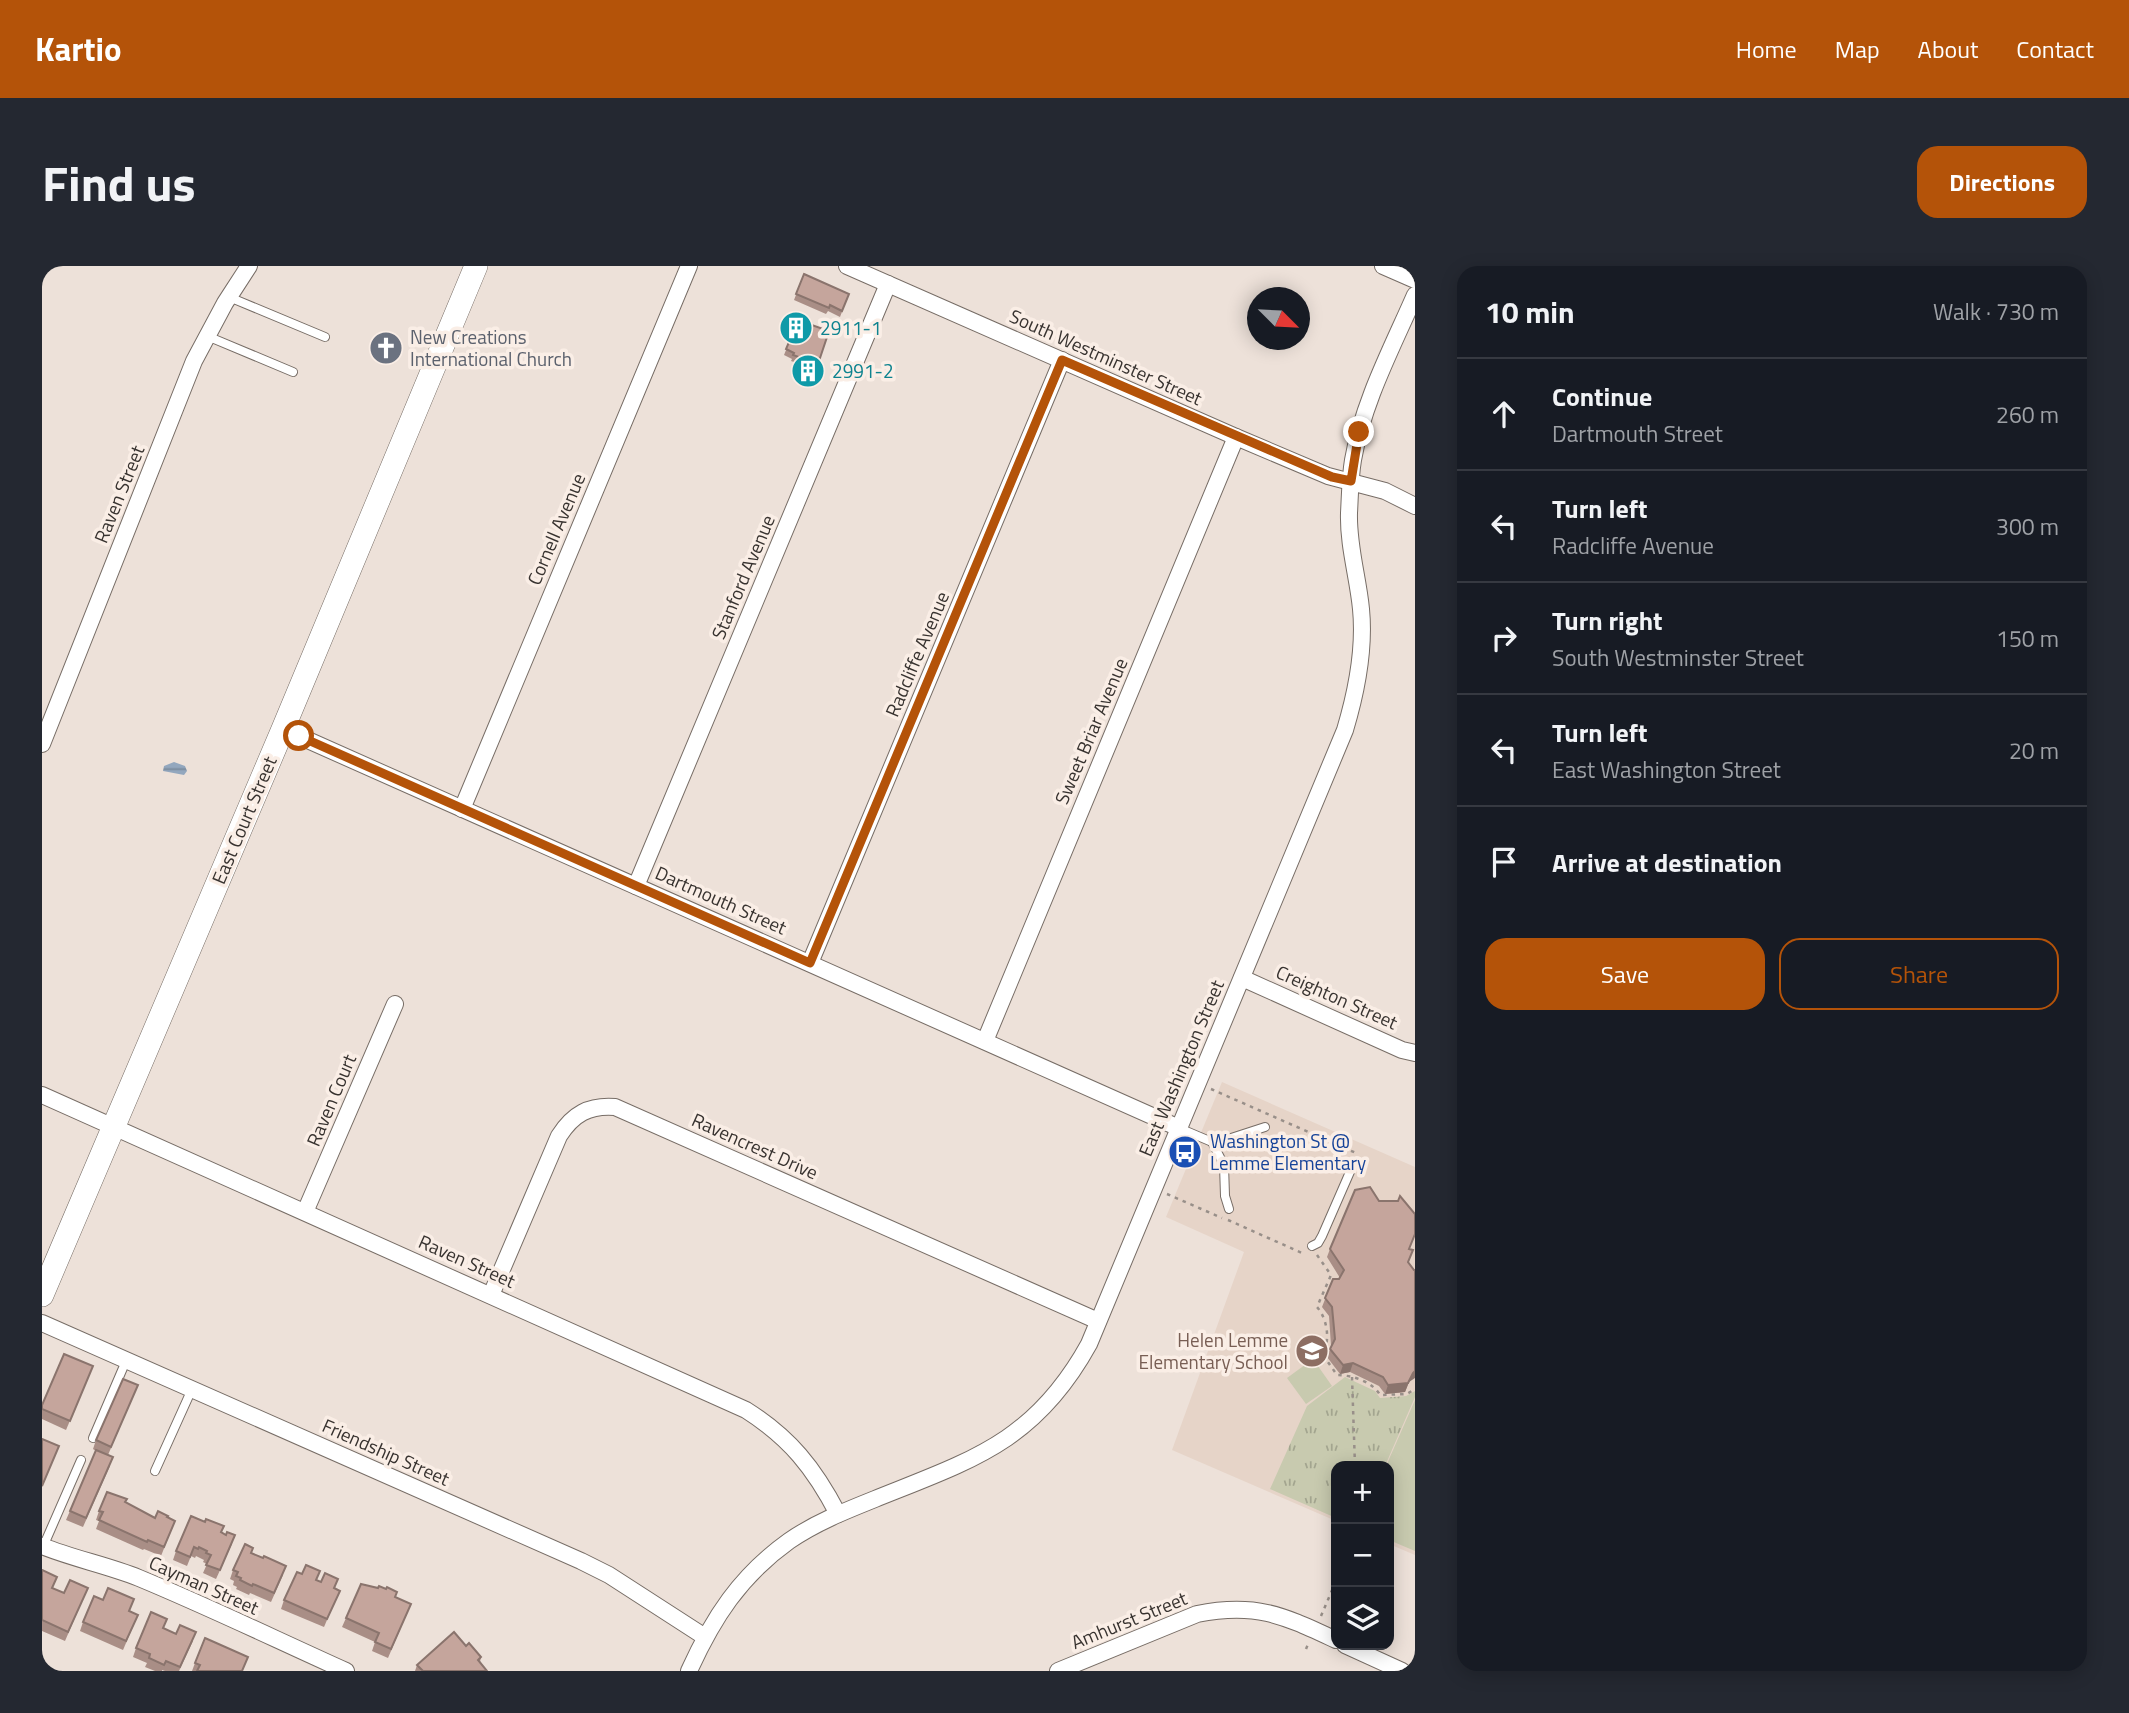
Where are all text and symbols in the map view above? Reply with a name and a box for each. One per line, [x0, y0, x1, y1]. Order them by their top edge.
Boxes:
text: Kartio [35, 24, 122, 74]
text: Home [1736, 31, 1797, 67]
text: Map [1835, 31, 1880, 67]
text: About [1918, 31, 1978, 67]
text: Contact [2016, 31, 2094, 67]
text: Find us [42, 145, 196, 220]
button: Directions [1917, 146, 2087, 218]
north arrow [1247, 287, 1310, 350]
text: 10 min [1485, 289, 1575, 335]
text: Walk · 730 m [1933, 294, 2059, 329]
street label: South Westminster Street [1005, 301, 1207, 412]
building icon: 2911-1 [777, 309, 815, 347]
place label: 2911-1 [820, 313, 882, 342]
place label: New Creations International Church [410, 322, 572, 373]
church icon: New Creations International Church [367, 329, 405, 367]
building icon: 2991-2 [789, 352, 827, 390]
place label: 2991-2 [832, 356, 894, 385]
text: Continue [1552, 377, 1652, 416]
icon: ahead [1485, 395, 1523, 433]
text: 260 m [1996, 397, 2059, 432]
route end [1343, 416, 1374, 447]
text: Dartmouth Street [1552, 416, 1723, 451]
street label: Raven Street [86, 440, 151, 547]
street label: Cornell Avenue [519, 468, 592, 589]
text: Turn left [1552, 489, 1647, 528]
icon: left [1485, 507, 1523, 545]
text: 300 m [1996, 509, 2059, 544]
street label: Stanford Avenue [703, 510, 782, 644]
text: Radcliffe Avenue [1552, 528, 1714, 563]
street label: Radcliffe Avenue [877, 587, 956, 721]
text: Turn right [1552, 601, 1663, 640]
icon: right [1485, 619, 1523, 657]
text: 150 m [1996, 621, 2059, 656]
text: South Westminster Street [1552, 640, 1804, 675]
street label: Sweet Briar Avenue [1047, 653, 1134, 809]
text: Turn left [1552, 713, 1647, 752]
route start [283, 720, 314, 751]
icon: left [1485, 731, 1523, 769]
text: 20 m [2009, 733, 2059, 768]
street label: East Court Street [204, 751, 284, 888]
text: East Washington Street [1552, 752, 1781, 787]
icon: arrive [1485, 843, 1523, 881]
text: Arrive at destination [1552, 843, 1782, 882]
street label: Dartmouth Street [651, 858, 792, 942]
button: Save [1485, 938, 1765, 1010]
button: Share [1779, 938, 2059, 1010]
street label: Creighton Street [1272, 957, 1403, 1036]
street label: East Washington Street [1130, 975, 1231, 1160]
street label: Raven Court [298, 1049, 363, 1150]
street label: Ravencrest Drive [687, 1105, 823, 1186]
place label: Washington St @ Lemme Elementary [1210, 1126, 1366, 1177]
bus stop icon: Washington St @ Lemme Elementary [1166, 1133, 1204, 1171]
street label: Raven Street [414, 1226, 520, 1295]
place label: Helen Lemme Elementary School [1139, 1325, 1288, 1376]
school or university icon: Helen Lemme Elementary School [1293, 1332, 1331, 1370]
street label: Friendship Street [318, 1411, 455, 1493]
map controls [1331, 1461, 1394, 1650]
button: + [1331, 1461, 1394, 1524]
button: − [1331, 1524, 1394, 1587]
street label: Cayman Street [145, 1547, 264, 1622]
street label: Amhurst Street [1066, 1583, 1191, 1656]
button: layers [1331, 1587, 1394, 1650]

